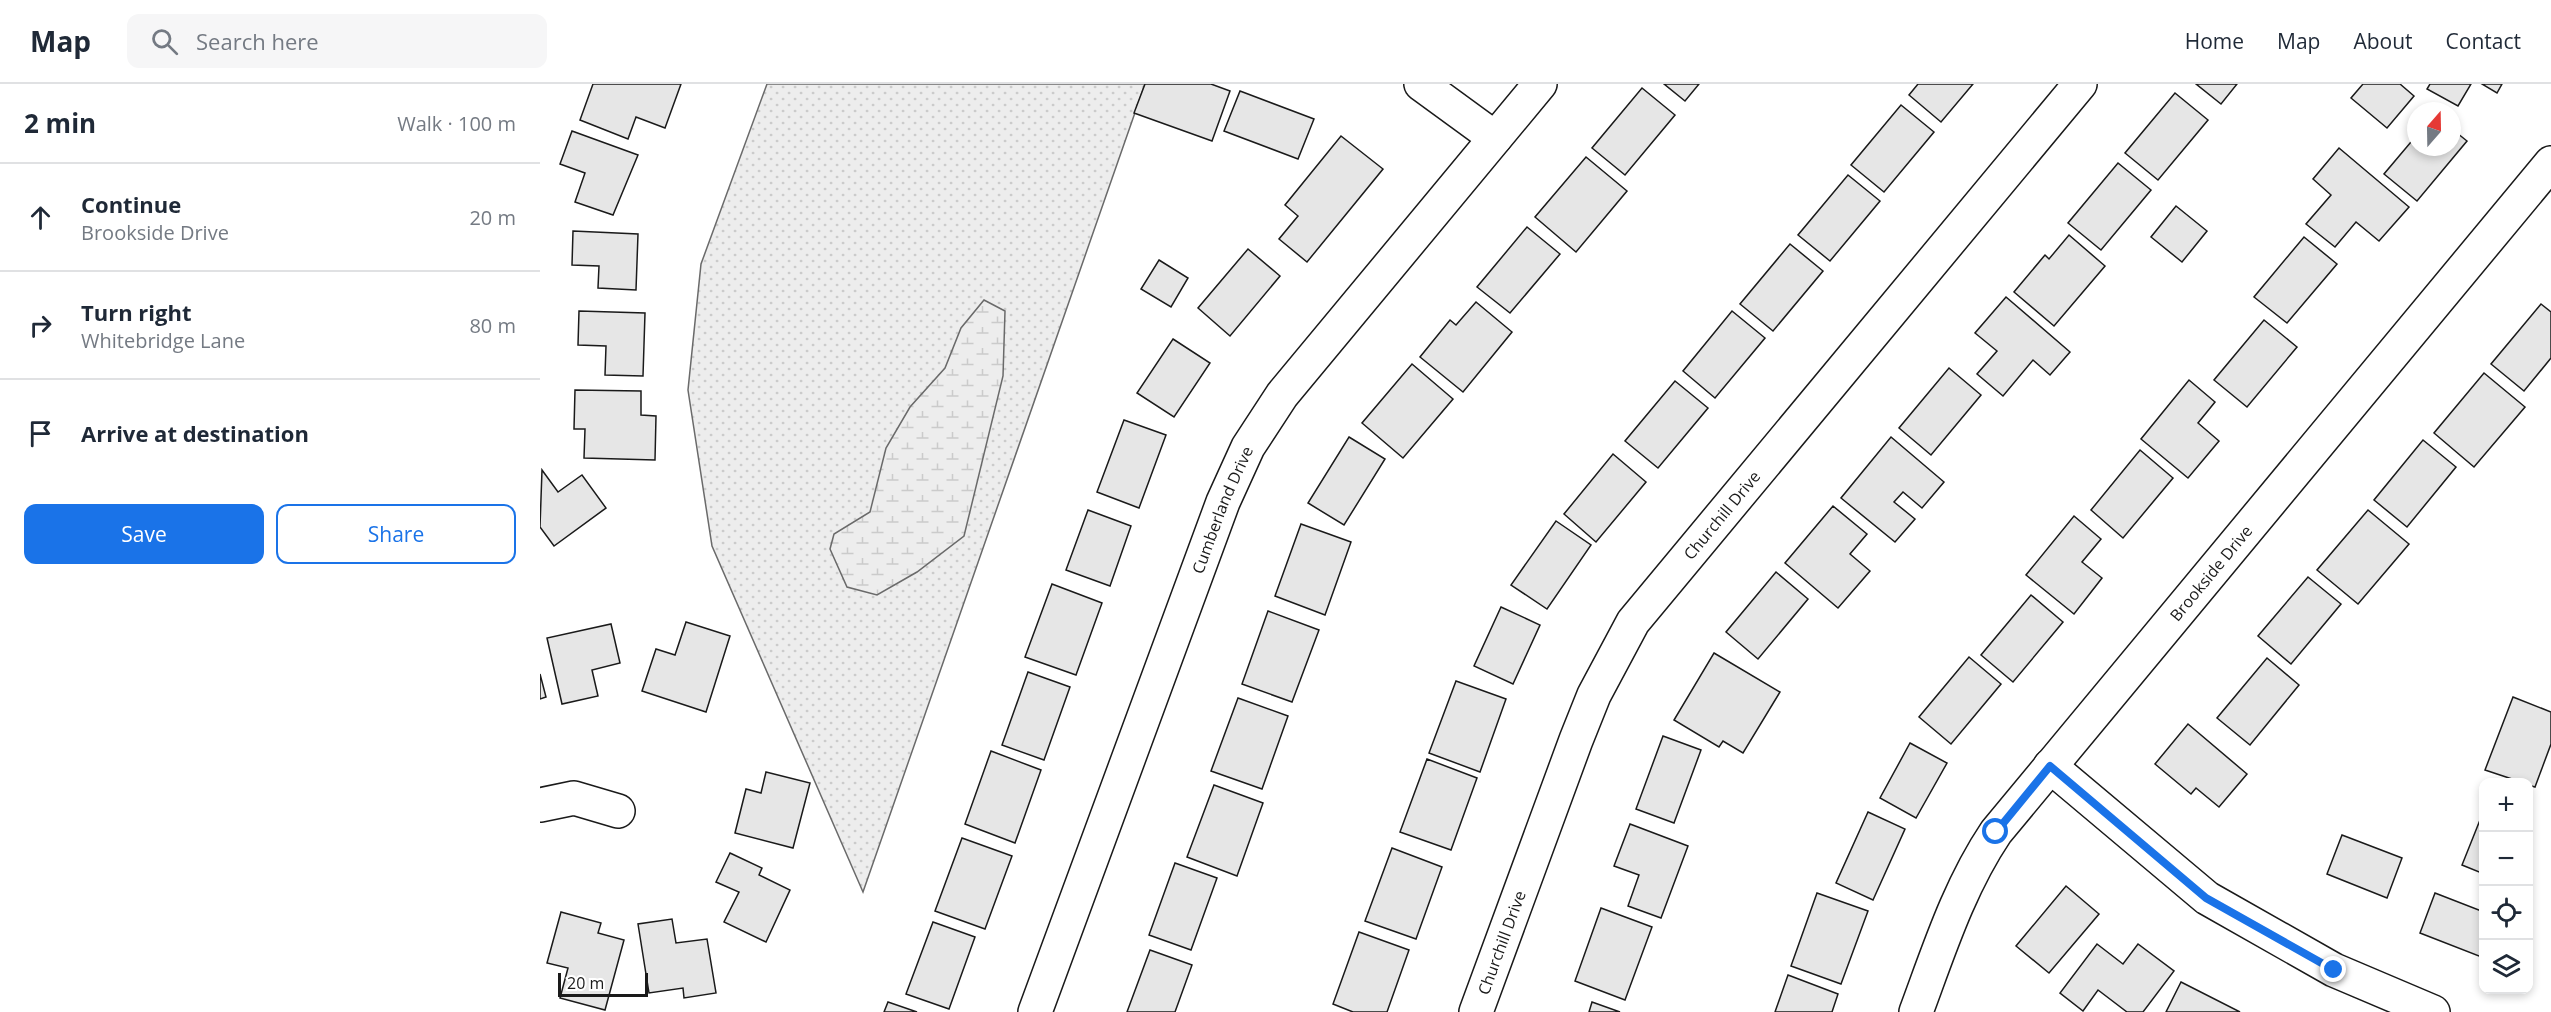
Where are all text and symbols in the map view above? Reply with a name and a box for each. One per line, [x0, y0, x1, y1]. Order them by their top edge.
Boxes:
search box [127, 14, 547, 68]
text: Map [30, 22, 91, 60]
icon: search [148, 25, 181, 58]
text: Search here [196, 26, 319, 56]
text: Home [2185, 27, 2244, 55]
text: Map [2277, 27, 2320, 55]
text: About [2353, 27, 2413, 55]
text: Contact [2446, 27, 2521, 55]
north arrow [2407, 102, 2461, 156]
text: 2 min [24, 105, 96, 141]
text: Walk · 100 m [397, 110, 516, 137]
text: Continue [81, 189, 181, 219]
icon: ahead [24, 201, 57, 234]
text: 20 m [469, 204, 516, 231]
text: Brookside Drive [81, 219, 229, 246]
text: Turn right [81, 297, 192, 327]
icon: right [24, 309, 57, 342]
text: 80 m [469, 312, 516, 339]
text: Whitebridge Lane [81, 327, 245, 354]
icon: arrive [24, 417, 57, 450]
text: Arrive at destination [81, 418, 309, 448]
street label: Cumberland Drive [1187, 442, 1258, 577]
street label: Churchill Drive [1678, 466, 1765, 564]
button: Save [24, 504, 264, 564]
button: Share [276, 504, 516, 564]
street label: Brookside Drive [2165, 520, 2257, 626]
map controls [2479, 778, 2533, 994]
button: + [2479, 778, 2533, 832]
route start [1982, 818, 2008, 844]
button: − [2479, 832, 2533, 886]
button: locate [2479, 886, 2533, 940]
street label: Churchill Drive [1472, 887, 1531, 998]
button: layers [2479, 940, 2533, 994]
route end [2320, 956, 2346, 982]
scale bar [558, 970, 648, 998]
text: 20 m [567, 972, 604, 994]

